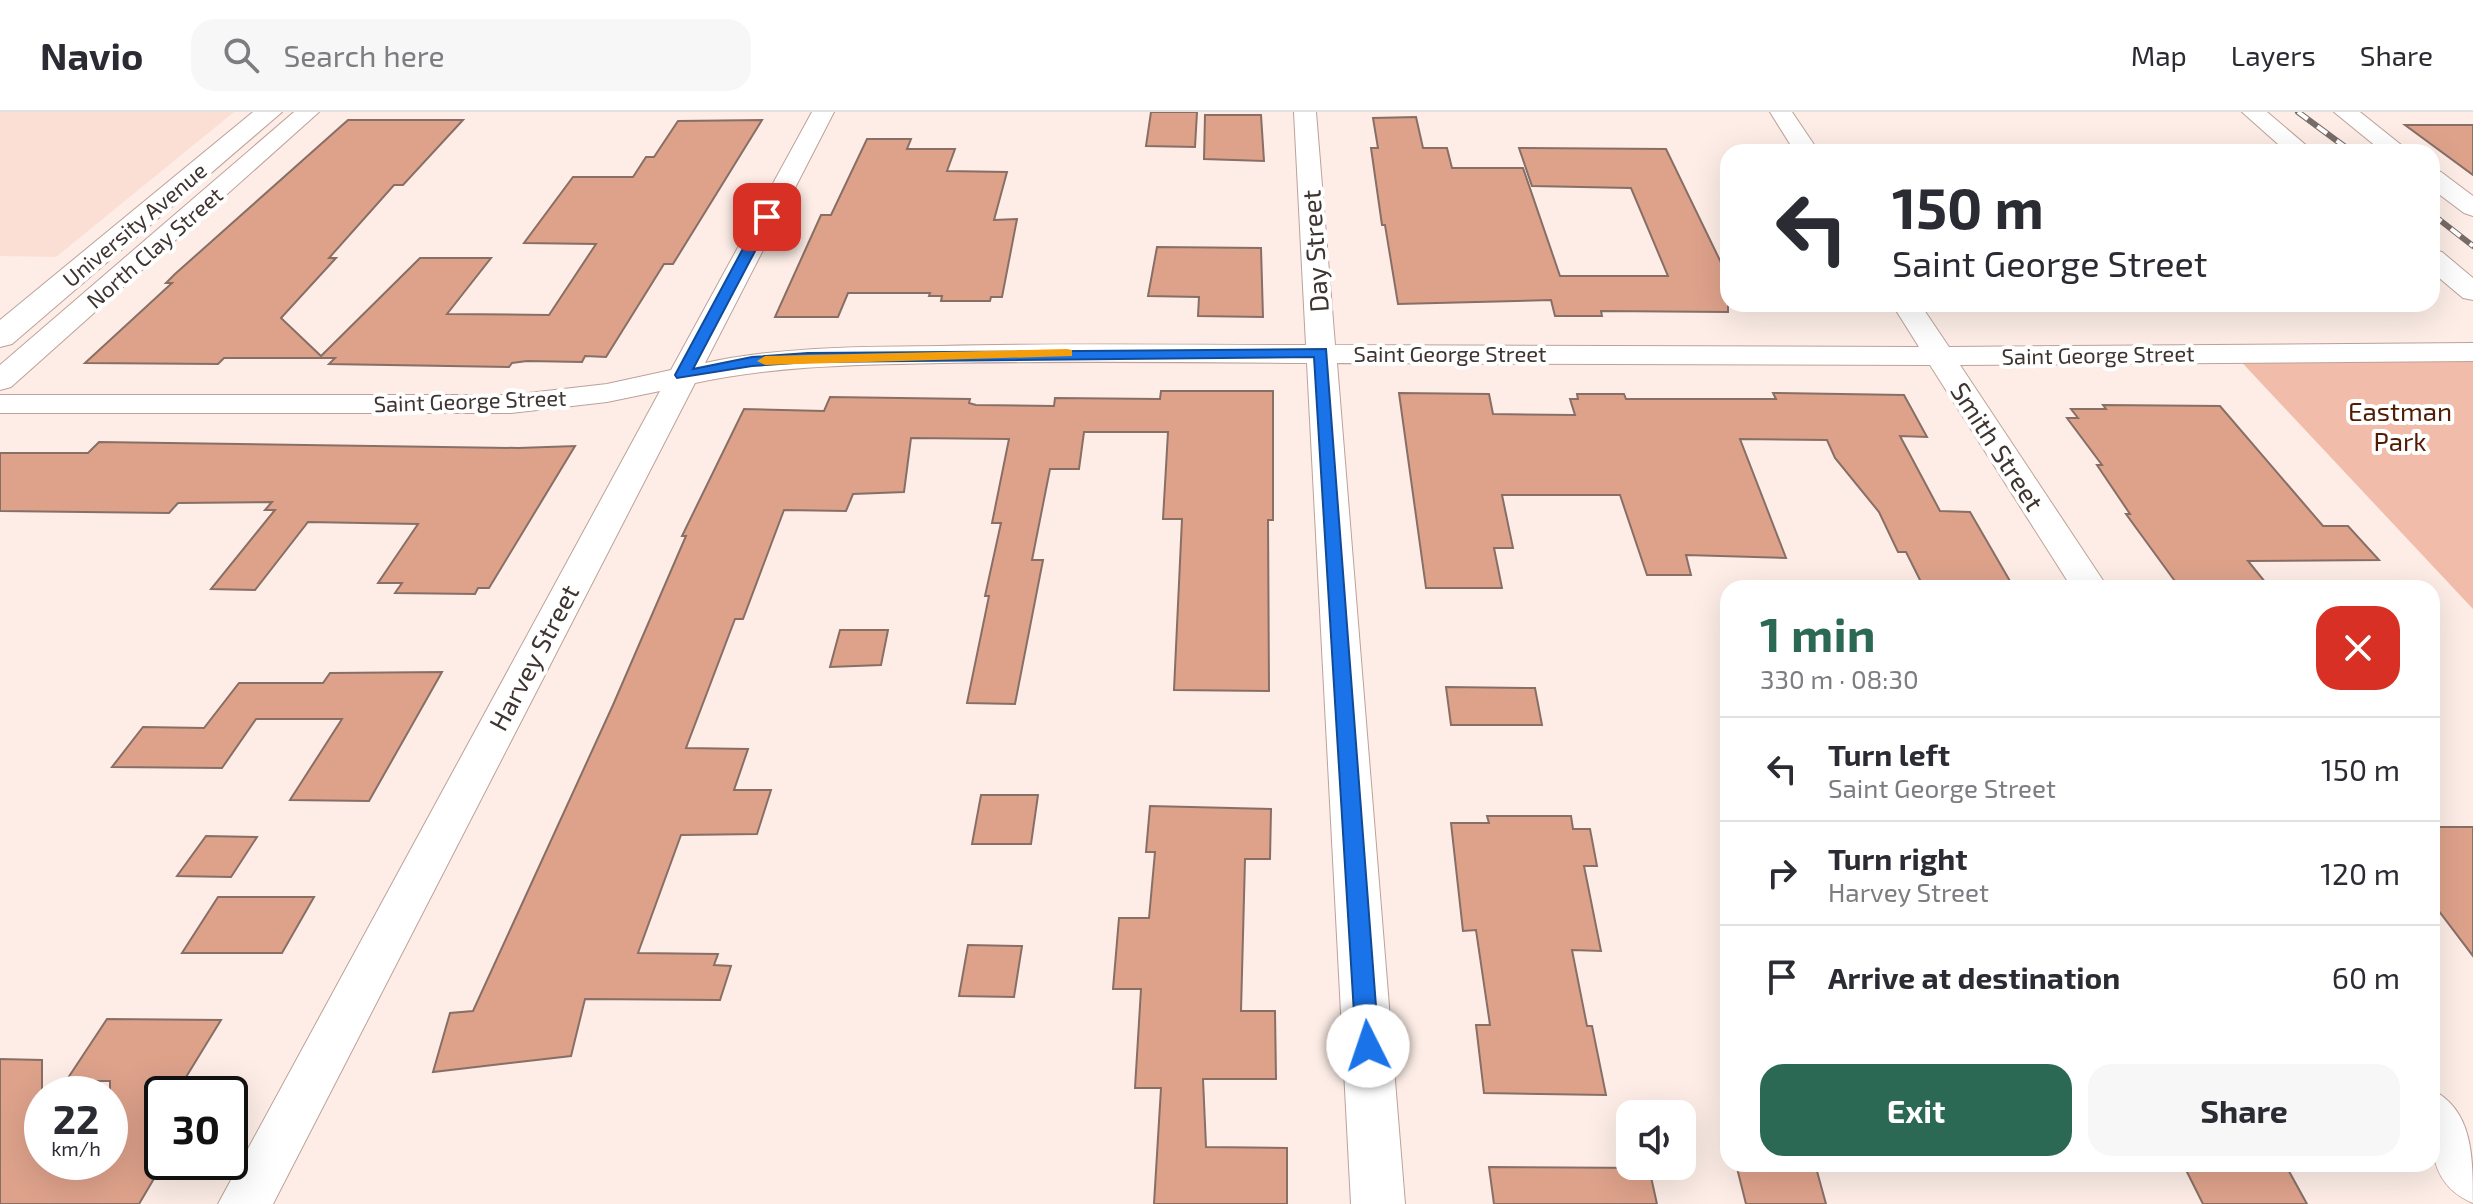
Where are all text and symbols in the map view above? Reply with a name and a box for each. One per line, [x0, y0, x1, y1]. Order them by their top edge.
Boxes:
search box [191, 19, 751, 91]
text: Navio [40, 32, 143, 78]
icon: search [219, 33, 263, 77]
text: Search here [283, 37, 445, 73]
text: Map [2131, 38, 2187, 72]
text: Layers [2231, 38, 2316, 72]
text: Share [2360, 38, 2433, 72]
street label: University Avenue [57, 156, 211, 292]
text: 150 m [1892, 173, 2044, 240]
icon: left [1760, 176, 1864, 280]
street label: North Clay Street [81, 181, 227, 313]
pin [733, 183, 801, 251]
street label: Day Street [1294, 189, 1334, 313]
icon: arrive [745, 195, 789, 239]
text: Saint George Street [1892, 241, 2208, 284]
street label: Saint George Street [2001, 339, 2195, 369]
street label: Saint George Street [1354, 340, 1546, 366]
street label: Smith Street [1945, 376, 2051, 516]
street label: Saint George Street [373, 384, 567, 416]
park label: Eastman Park [2348, 395, 2452, 456]
street label: Harvey Street [482, 579, 584, 735]
text: 1 min [1760, 604, 1876, 662]
button: close [2316, 606, 2400, 690]
text: 330 m · 08:30 [1760, 663, 1919, 694]
text: Turn left [1828, 736, 1950, 772]
icon: left [1760, 747, 1804, 791]
text: 150 m [2321, 751, 2400, 787]
text: Saint George Street [1828, 772, 2056, 803]
text: Turn right [1828, 840, 1968, 876]
icon: right [1760, 851, 1804, 895]
text: 120 m [2320, 855, 2400, 891]
text: Harvey Street [1828, 876, 1989, 907]
icon: arrive [1760, 955, 1804, 999]
text: Arrive at destination [1828, 959, 2120, 995]
text: 60 m [2332, 959, 2400, 995]
position arrow [1326, 1004, 1410, 1088]
button: Exit [1760, 1064, 2072, 1156]
button: Share [2088, 1064, 2400, 1156]
speed limit sign: 30 [144, 1076, 248, 1180]
text: 22 [53, 1094, 99, 1142]
map controls [1616, 1100, 1696, 1180]
button: sound [1616, 1100, 1696, 1180]
text: km/h [51, 1136, 101, 1160]

